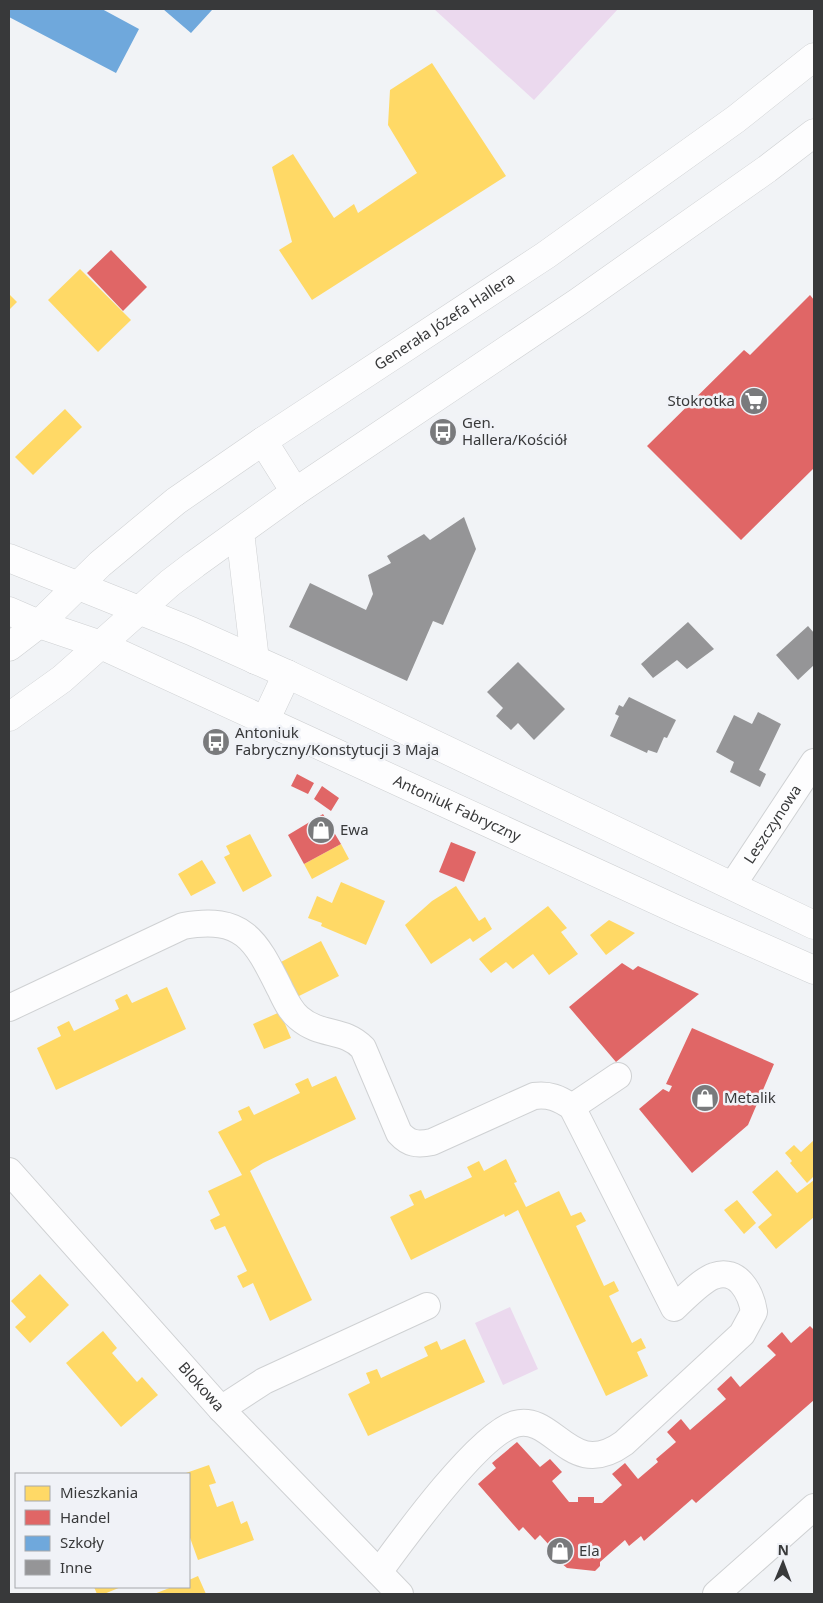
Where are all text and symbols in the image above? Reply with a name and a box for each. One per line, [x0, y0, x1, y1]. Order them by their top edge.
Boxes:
street label: Generała Józefa Hallera [370, 267, 518, 374]
supermarket icon: Stokrotka [739, 386, 769, 416]
place label: Stokrotka [667, 390, 735, 410]
place label: Gen. Hallera/Kościół [462, 412, 567, 449]
bus stop icon: Gen. Hallera/Kościół [428, 417, 458, 447]
place label: Antoniuk Fabryczny/Konstytucji 3 Maja [235, 722, 439, 759]
bus stop icon: Antoniuk Fabryczny/Konstytucji 3 Maja [201, 727, 231, 757]
street label: Antoniuk Fabryczny [390, 770, 525, 846]
street label: Leszczynowa [739, 780, 805, 867]
shop icon: Ewa [306, 815, 336, 845]
place label: Ewa [340, 819, 369, 839]
shop icon: Metalik [690, 1083, 720, 1113]
place label: Metalik [724, 1087, 776, 1107]
street label: Blokowa [175, 1357, 229, 1415]
legend [15, 1473, 190, 1588]
text: Mieszkania [60, 1482, 138, 1502]
text: Handel [60, 1507, 110, 1527]
text: Szkoły [60, 1532, 104, 1552]
shop icon: Ela [545, 1536, 575, 1566]
north arrow [758, 1538, 808, 1588]
place label: Ela [579, 1540, 600, 1560]
text: N [777, 1540, 789, 1559]
text: Inne [60, 1557, 92, 1577]

